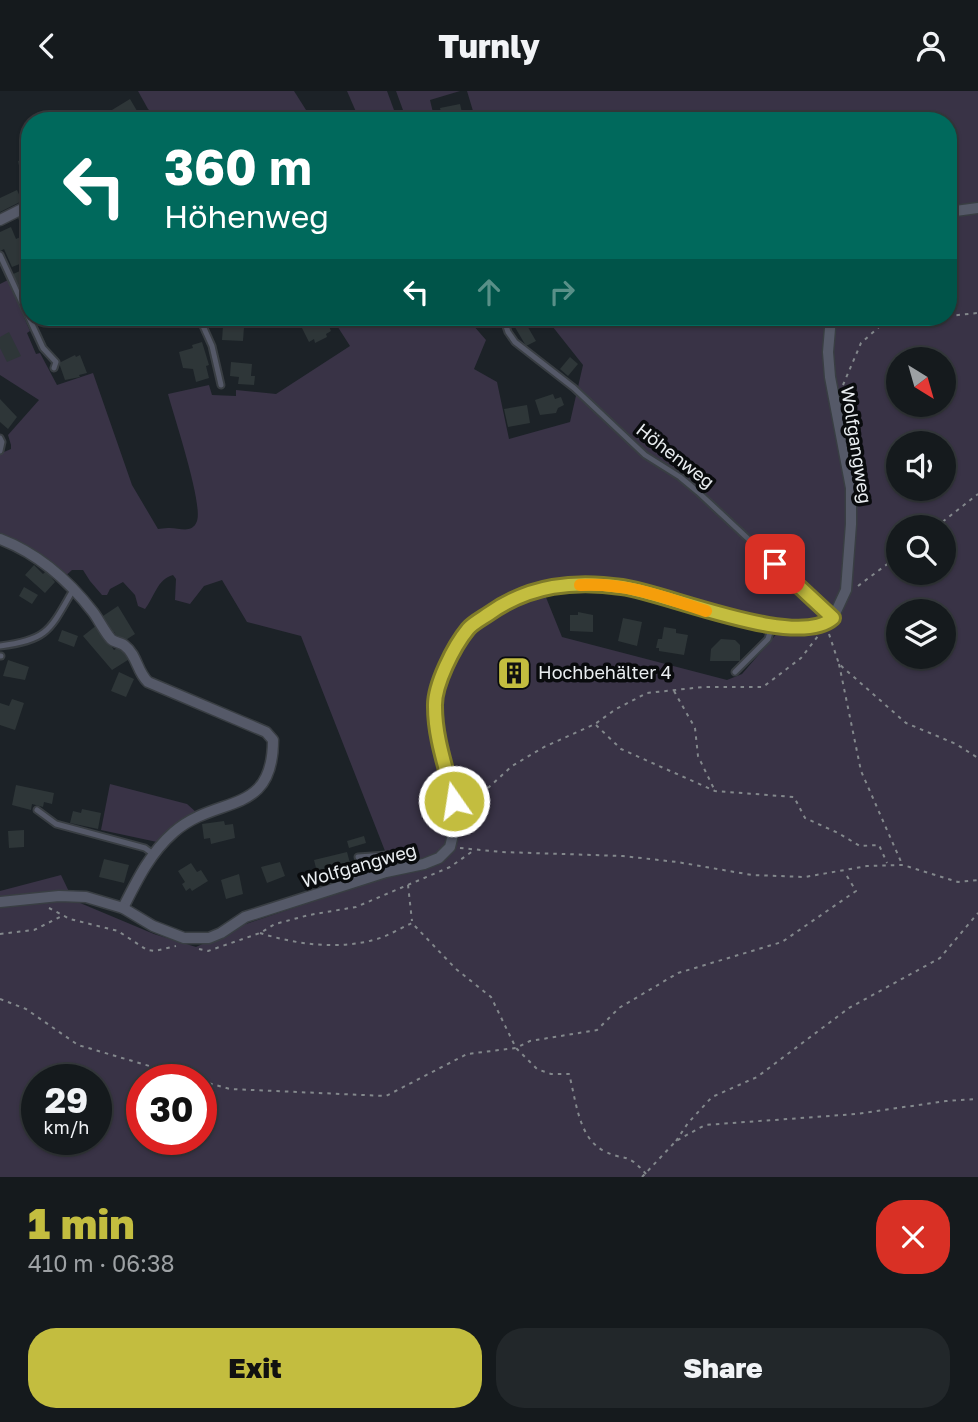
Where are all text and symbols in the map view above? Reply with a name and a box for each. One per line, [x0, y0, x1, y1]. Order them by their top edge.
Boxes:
icon: back [28, 27, 66, 65]
text: Turnly [438, 27, 540, 65]
icon: person [912, 27, 950, 65]
text: 360 m [164, 137, 312, 196]
icon: left [49, 140, 140, 231]
text: Höhenweg [164, 197, 329, 235]
icon: left [397, 273, 435, 311]
icon: ahead [470, 273, 508, 311]
icon: right [543, 273, 581, 311]
north arrow [886, 347, 956, 417]
map controls [886, 347, 956, 669]
street label: Wolfgangweg [837, 385, 877, 505]
street label: Höhenweg [632, 418, 719, 492]
button: sound [886, 431, 956, 501]
button: search [886, 515, 956, 585]
pin [745, 534, 805, 594]
icon: arrive [756, 545, 794, 583]
button: layers [886, 599, 956, 669]
building icon: Hochbehälter 4 [495, 654, 533, 692]
place label: Hochbehälter 4 [538, 661, 672, 683]
position arrow [417, 764, 491, 838]
street label: Wolfgangweg [299, 838, 419, 892]
speed limit sign: 30 [126, 1064, 217, 1155]
text: 29 [45, 1079, 88, 1121]
text: km/h [44, 1116, 89, 1138]
text: 1 min [28, 1198, 135, 1248]
button: close [876, 1200, 950, 1274]
text: 410 m · 06:38 [28, 1249, 175, 1277]
button: Exit [28, 1328, 482, 1408]
button: Share [496, 1328, 950, 1408]

